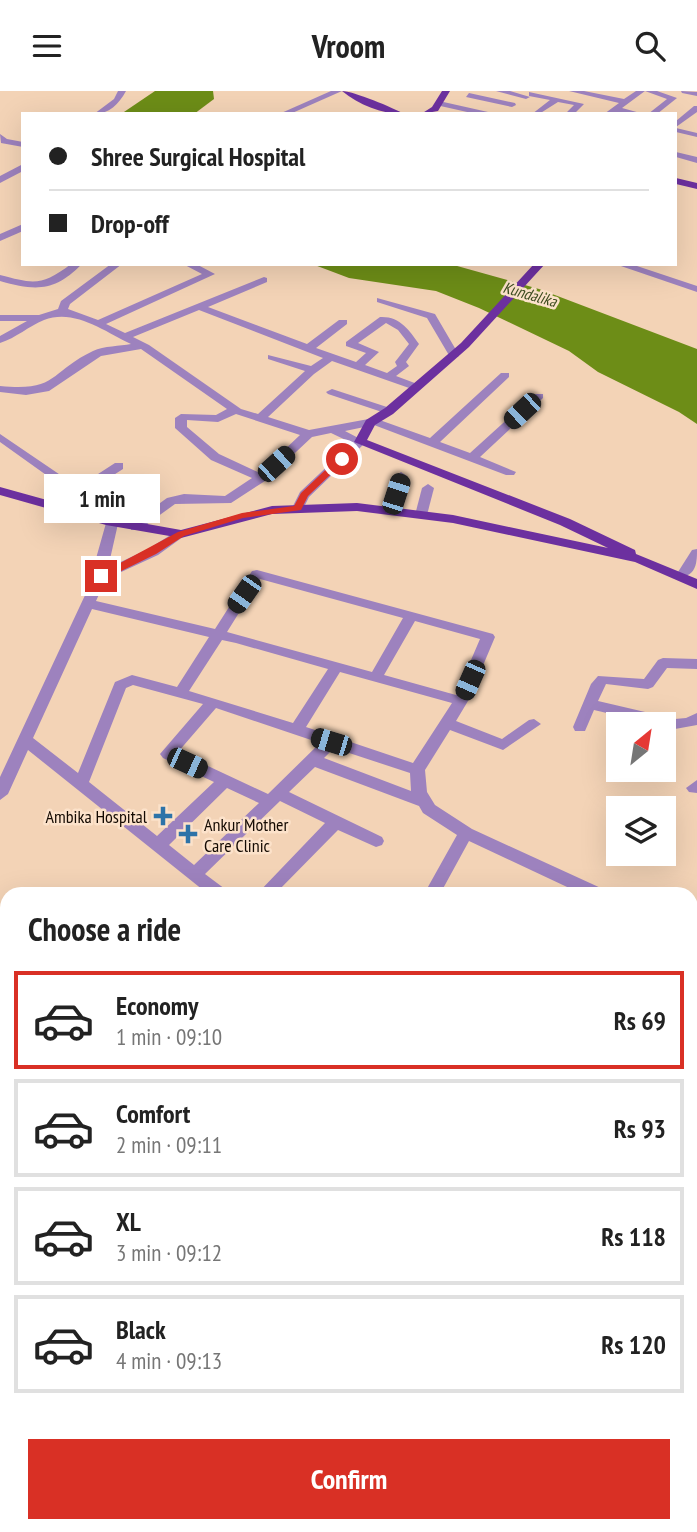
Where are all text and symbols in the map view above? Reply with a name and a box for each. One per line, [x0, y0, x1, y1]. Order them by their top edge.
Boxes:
text: Vroom [312, 25, 385, 67]
icon: menu [28, 27, 66, 65]
icon: search [631, 27, 669, 65]
text: Shree Surgical Hospital [91, 140, 305, 173]
text: Drop-off [91, 207, 169, 240]
water label: Kundalika [501, 277, 561, 312]
car [500, 389, 545, 433]
car [254, 442, 299, 486]
route start [326, 443, 358, 475]
car [380, 471, 413, 517]
callout: 1 min [43, 475, 159, 524]
text: 1 min [79, 484, 125, 513]
route end [85, 560, 117, 592]
car [224, 571, 265, 617]
car [452, 657, 489, 703]
north arrow [606, 712, 676, 782]
map controls [606, 712, 676, 866]
car [308, 726, 355, 758]
car [164, 745, 211, 781]
button: layers [606, 796, 676, 866]
place label: Ambika Hospital [45, 805, 148, 828]
marker: Ambika Hospital [153, 806, 173, 826]
place label: Ankur Mother Care Clinic [204, 813, 289, 857]
marker: Ankur Mother Care Clinic [178, 824, 198, 844]
text: Choose a ride [28, 908, 181, 950]
icon: car [32, 989, 95, 1052]
text: Economy [116, 989, 198, 1022]
text: Rs 69 [614, 1004, 666, 1037]
text: 1 min · 09:10 [116, 1022, 222, 1051]
icon: car [32, 1097, 95, 1160]
text: Comfort [116, 1097, 190, 1130]
text: Rs 93 [614, 1112, 666, 1145]
text: 2 min · 09:11 [116, 1130, 222, 1159]
icon: car [32, 1205, 95, 1268]
text: XL [116, 1205, 141, 1238]
text: Rs 118 [601, 1220, 666, 1253]
text: 3 min · 09:12 [116, 1238, 222, 1267]
icon: car [32, 1313, 95, 1376]
text: Black [116, 1313, 166, 1346]
text: Rs 120 [601, 1328, 666, 1361]
text: 4 min · 09:13 [116, 1346, 222, 1375]
button: Confirm [28, 1439, 670, 1519]

